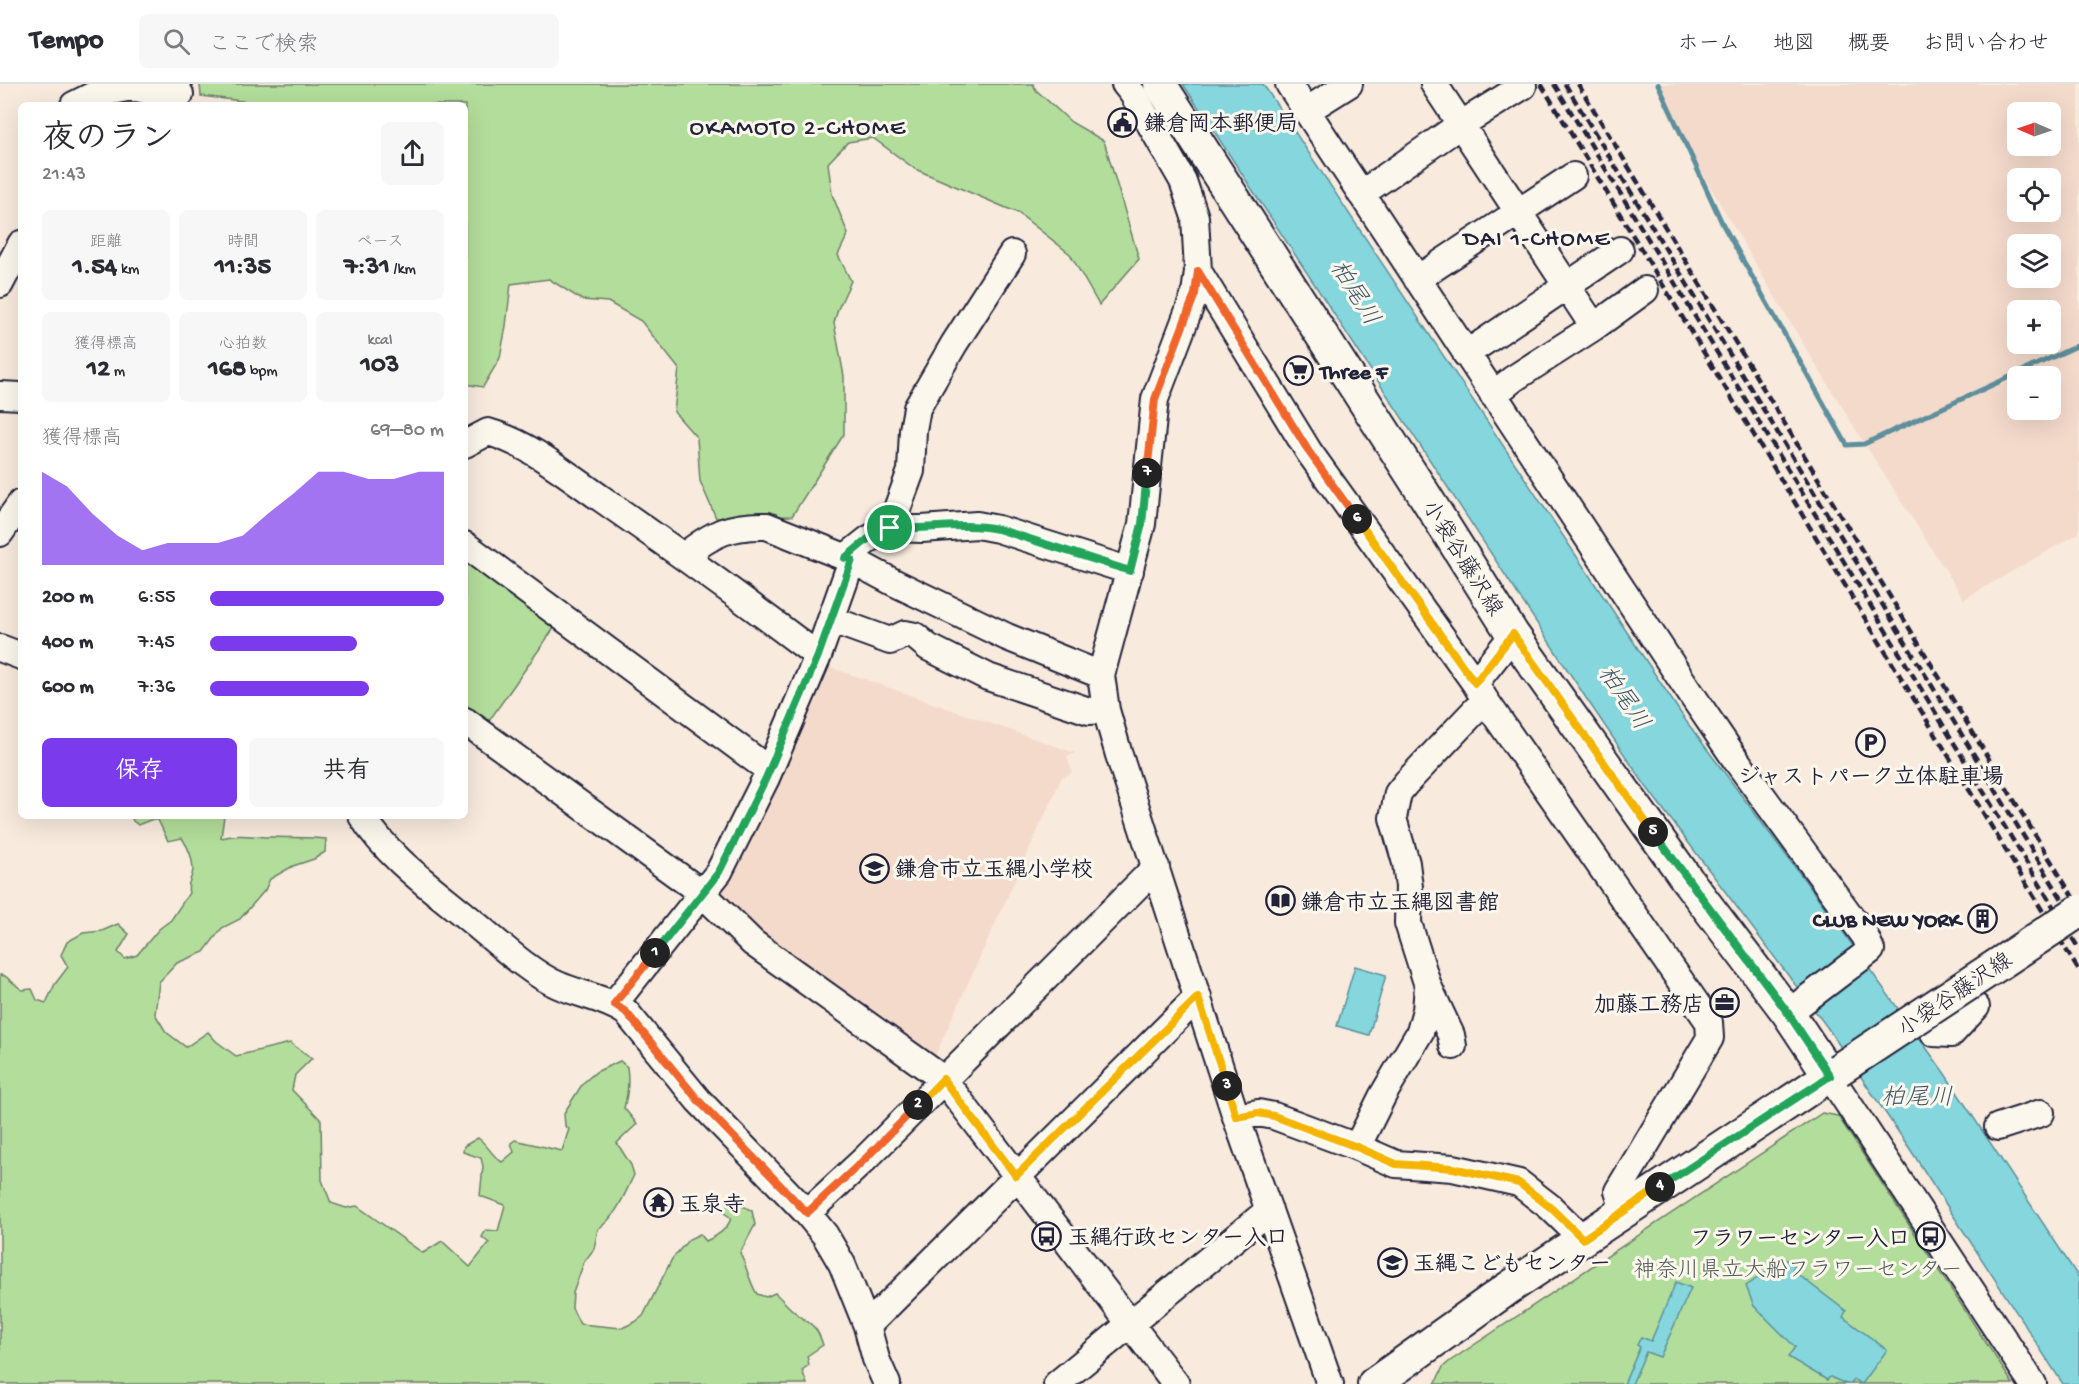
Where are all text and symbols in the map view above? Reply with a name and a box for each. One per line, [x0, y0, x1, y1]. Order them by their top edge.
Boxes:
search box [139, 14, 559, 68]
text: Tempo [30, 25, 103, 58]
icon: search [160, 25, 193, 58]
text: ここで検索 [208, 33, 318, 59]
text: ホーム [1678, 33, 1740, 58]
text: 地図 [1773, 33, 1815, 58]
text: 概要 [1848, 33, 1890, 58]
text: お問い合わせ [1923, 33, 2049, 58]
north arrow [2007, 102, 2061, 156]
map controls [2007, 102, 2061, 420]
public building icon: 鎌倉岡本郵便局 [1107, 106, 1139, 138]
place label: 鎌倉岡本郵便局 [1144, 111, 1298, 139]
district label: OKAMOTO 2-CHOME [690, 115, 906, 144]
text: 夜のラン [42, 122, 174, 160]
button: share [381, 122, 444, 185]
text: 21:43 [42, 164, 86, 187]
button: locate [2007, 168, 2061, 222]
district label: DAI 1-CHOME [1461, 226, 1611, 255]
text: 距離 [90, 234, 122, 253]
text: 時間 [227, 234, 259, 253]
text: ペース [356, 234, 404, 253]
button: layers [2007, 234, 2061, 288]
text: 1.54 [73, 253, 117, 284]
text: 11:35 [215, 253, 271, 284]
text: 7:31 [344, 253, 390, 284]
water label: 柏尾川 [1322, 256, 1384, 332]
text: km [117, 261, 139, 280]
text: /km [390, 261, 416, 280]
button: + [2007, 300, 2061, 354]
text: kcal [368, 332, 392, 351]
text: 獲得標高 [74, 336, 138, 355]
text: 心拍数 [219, 336, 267, 355]
text: 103 [361, 351, 399, 382]
supermarket icon: Three F [1283, 354, 1315, 386]
text: 12 [87, 355, 110, 386]
text: 168 [208, 355, 246, 386]
place label: Three F [1318, 361, 1389, 387]
text: m [110, 363, 125, 382]
text: bpm [246, 363, 278, 382]
button: − [2007, 366, 2061, 420]
text: 69–80 m [370, 420, 444, 443]
text: 獲得標高 [42, 428, 122, 451]
pin: 7 [1132, 458, 1162, 488]
text: 7 [1143, 463, 1151, 482]
street label: 小袋谷藤沢線 [1415, 495, 1508, 622]
pin [864, 502, 915, 553]
pin: 6 [1342, 504, 1372, 534]
text: 6 [1353, 509, 1361, 528]
icon: arrive [873, 511, 906, 544]
text: 200 m [42, 587, 93, 610]
text: 6:55 [138, 587, 175, 610]
text: 400 m [42, 632, 93, 655]
text: 7:45 [138, 632, 175, 655]
water label: 柏尾川 [1590, 661, 1654, 737]
text: 600 m [42, 677, 94, 700]
text: 7:36 [138, 677, 175, 700]
parking icon: ジャストパーク立体駐車場 [1855, 727, 1887, 759]
button: 保存 [42, 738, 237, 807]
button: 共有 [249, 738, 444, 807]
place label: ジャストパーク立体駐車場 [1738, 764, 2004, 792]
pin: 5 [1638, 817, 1668, 847]
text: 5 [1649, 822, 1657, 841]
school or university icon: 鎌倉市立玉縄小学校 [858, 852, 890, 884]
place label: 鎌倉市立玉縄小学校 [895, 857, 1093, 885]
library icon: 鎌倉市立玉縄図書館 [1264, 885, 1296, 917]
place label: 鎌倉市立玉縄図書館 [1301, 890, 1499, 918]
building icon: CLUB NEW YORK [1966, 902, 1998, 934]
place label: CLUB NEW YORK [1812, 909, 1964, 935]
pin: 1 [640, 938, 670, 968]
text: 1 [652, 943, 658, 962]
street label: 小袋谷藤沢線 [1893, 947, 2018, 1044]
office icon: 加藤工務店 [1709, 987, 1741, 1019]
place label: 加藤工務店 [1594, 993, 1704, 1020]
pin: 3 [1212, 1071, 1242, 1101]
text: 3 [1223, 1076, 1231, 1095]
water label: 柏尾川 [1881, 1085, 1953, 1114]
pin: 2 [903, 1090, 933, 1120]
text: 2 [914, 1095, 922, 1114]
pin: 4 [1645, 1172, 1675, 1202]
text: 4 [1656, 1177, 1664, 1196]
temple icon: 玉泉寺 [642, 1187, 674, 1219]
place label: 玉泉寺 [679, 1192, 745, 1220]
bus stop icon: 玉縄行政センター入口 [1031, 1220, 1063, 1252]
bus stop icon: フラワーセンター入口 [1915, 1221, 1947, 1253]
place label: 玉縄行政センター入口 [1068, 1226, 1288, 1253]
place label: フラワーセンター入口 [1690, 1228, 1910, 1254]
school or university icon: 玉縄こどもセンター [1376, 1246, 1408, 1278]
place label: 玉縄こどもセンター [1413, 1252, 1611, 1279]
park label: 神奈川県立大船フラワーセンター [1633, 1258, 1963, 1285]

